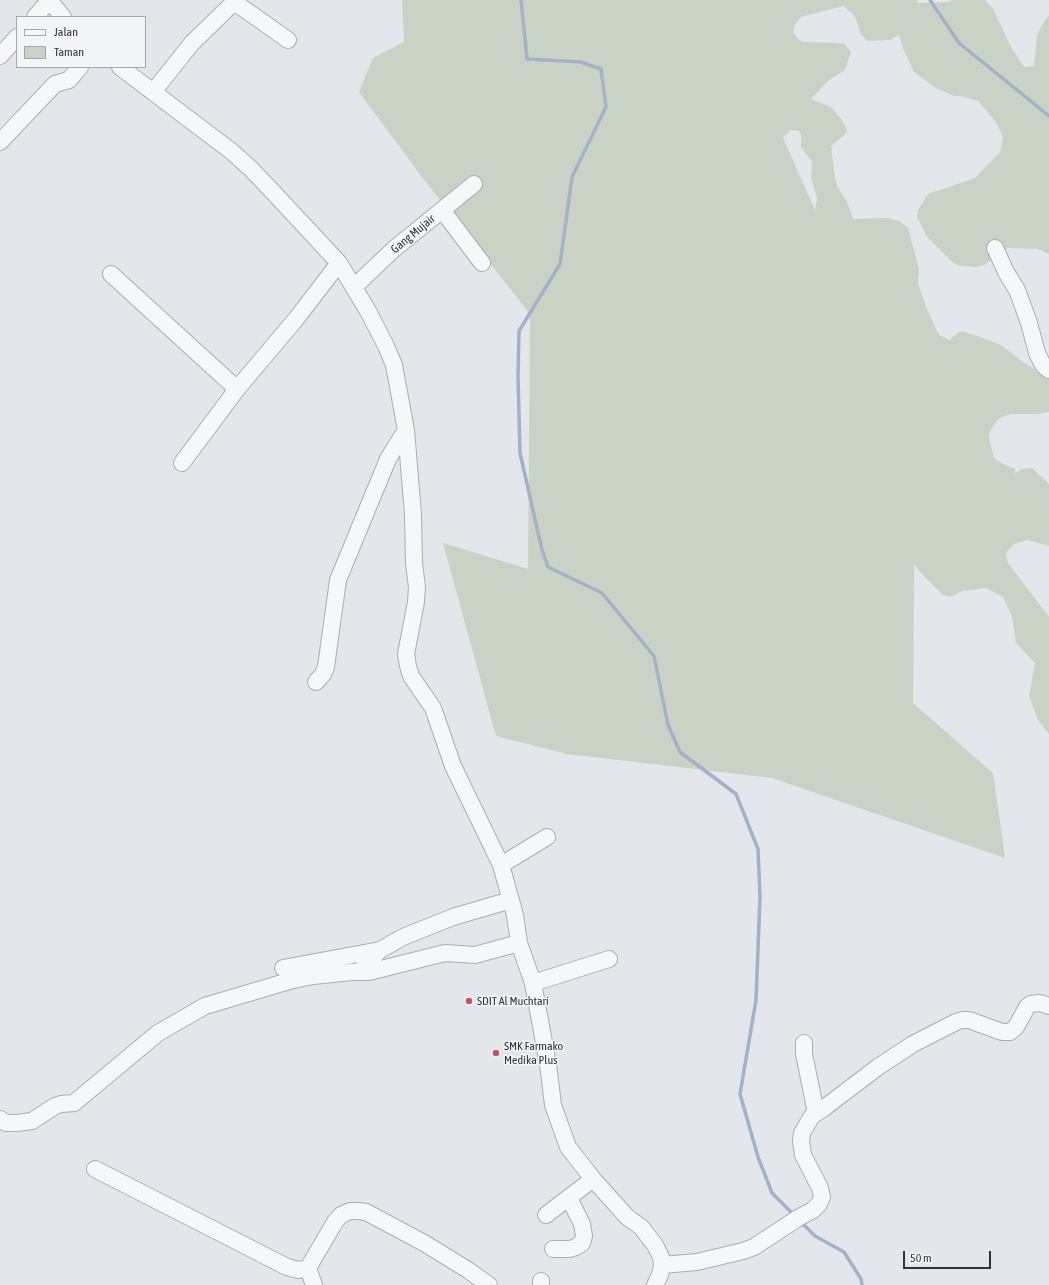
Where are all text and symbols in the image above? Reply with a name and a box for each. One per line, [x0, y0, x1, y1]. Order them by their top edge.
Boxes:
legend [16, 16, 146, 68]
text: Jalan [54, 25, 78, 39]
text: Taman [54, 45, 84, 59]
street label: Gang Mujair [388, 211, 438, 257]
place label: SDIT Al Muchtari [477, 994, 549, 1008]
marker: SDIT Al Muchtari [464, 996, 474, 1006]
place label: SMK Farmako Medika Plus [504, 1039, 563, 1067]
marker: SMK Farmako Medika Plus [491, 1048, 501, 1058]
scale bar [905, 1243, 993, 1269]
text: 50 m [910, 1251, 932, 1265]

